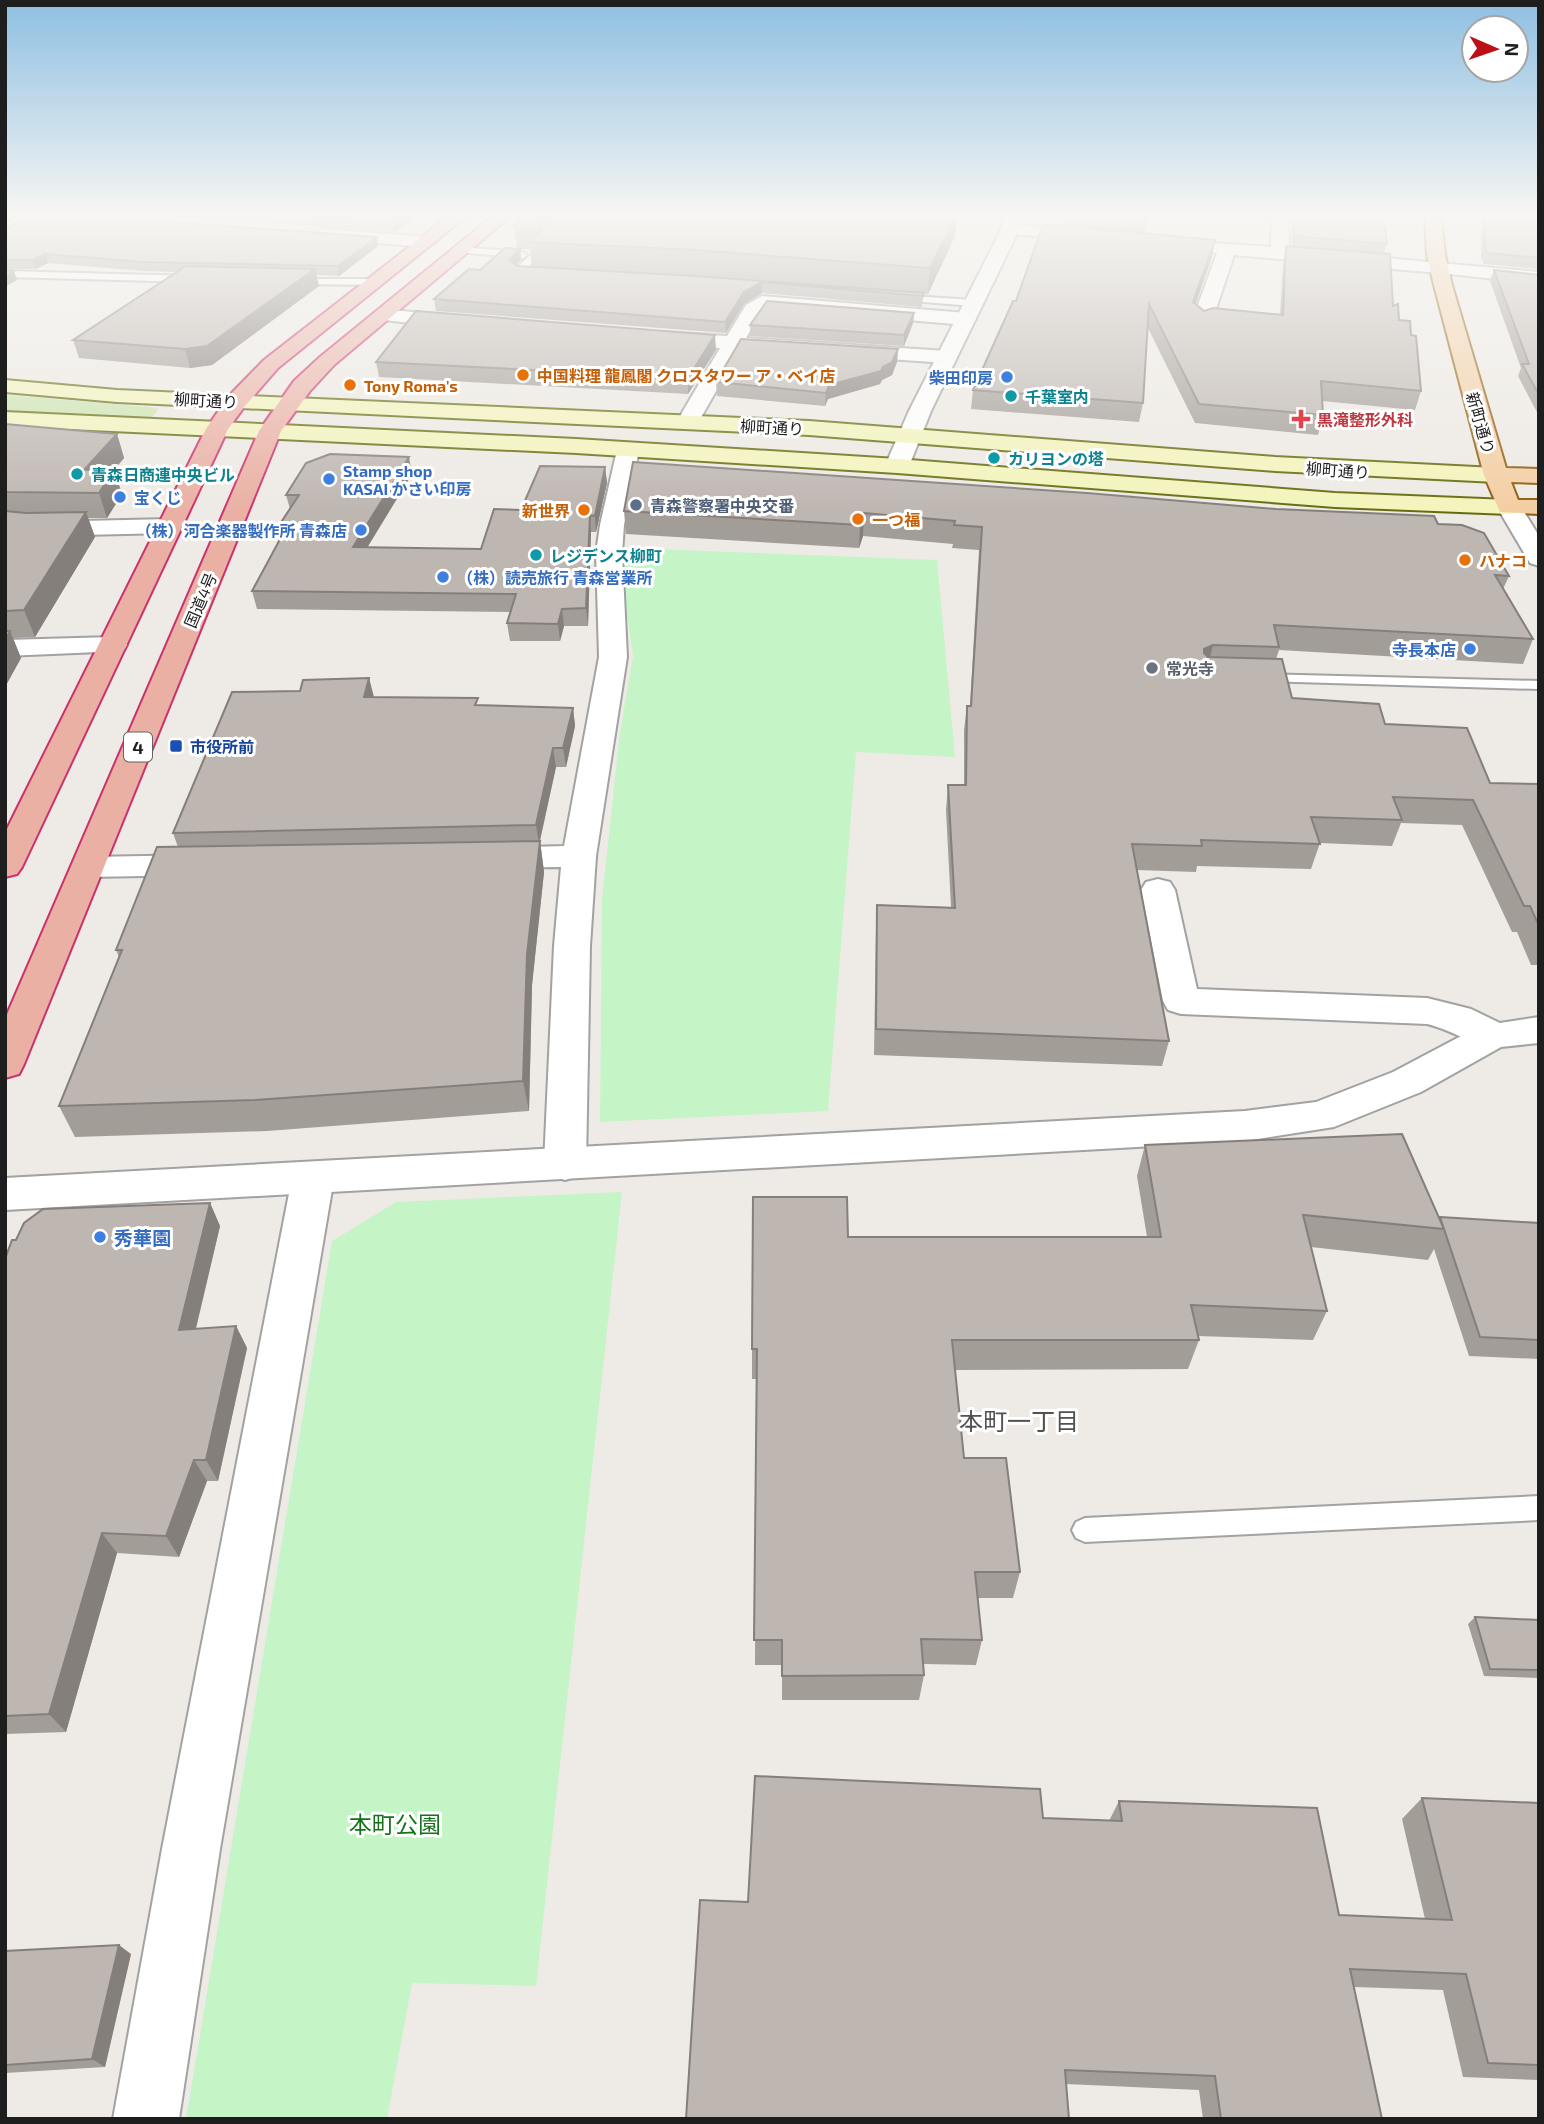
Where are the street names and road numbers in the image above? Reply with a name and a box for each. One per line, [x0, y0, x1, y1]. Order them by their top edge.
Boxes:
street label: 柳町通り [174, 389, 238, 411]
street label: 新町通り [1463, 390, 1499, 456]
street label: 柳町通り [740, 416, 804, 438]
street label: 柳町通り [1305, 458, 1371, 482]
street label: 国道4号 [180, 570, 220, 630]
road number: 4 [124, 732, 152, 762]

